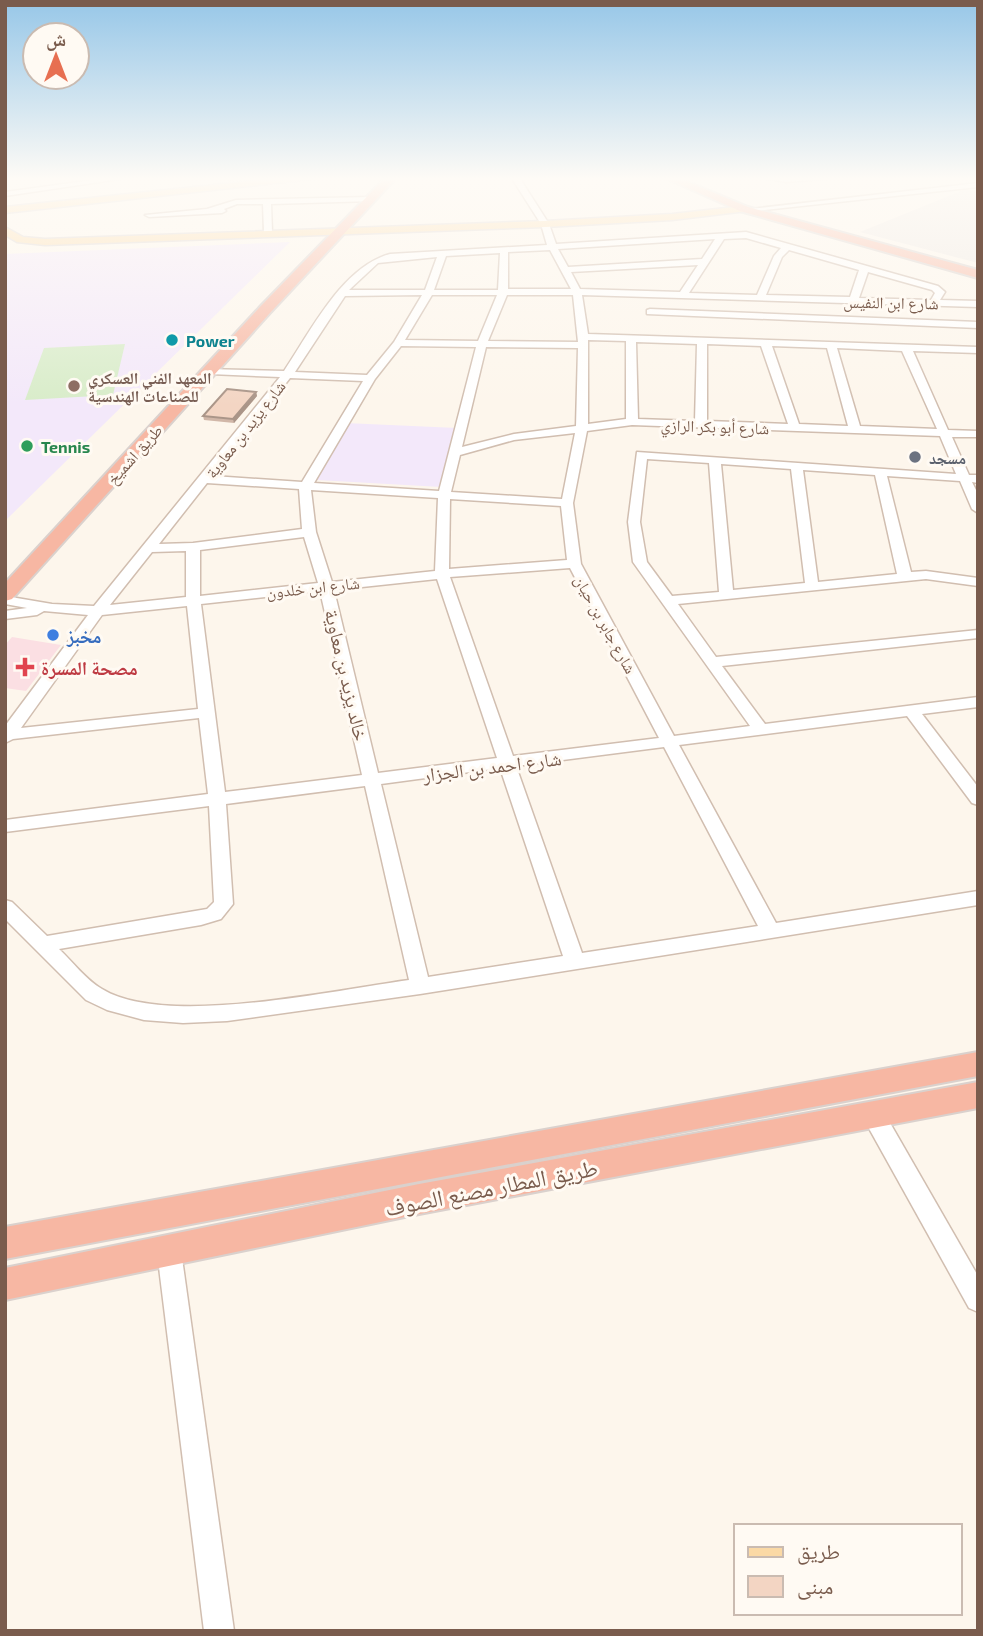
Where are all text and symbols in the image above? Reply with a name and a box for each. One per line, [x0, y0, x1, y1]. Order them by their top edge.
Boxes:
north arrow [21, 21, 91, 91]
text: ش [46, 27, 66, 51]
street label: شارع ابن النفيس [843, 292, 939, 314]
place label: Power [186, 331, 235, 350]
marker: Power [164, 332, 180, 348]
place label: المعهد الفني العسكري للصناعات الهندسية [88, 368, 211, 406]
street label: شارع يزيد بن معاوية [201, 377, 290, 483]
marker: المعهد الفني العسكري للصناعات الهندسية [66, 378, 82, 394]
street label: شارع أبو بكر الرازي [660, 415, 770, 441]
street label: طريق اشميخ [102, 420, 167, 489]
place label: Tennis [41, 437, 90, 456]
marker: Tennis [19, 438, 35, 454]
place label: مسجد [929, 448, 966, 467]
marker: مسجد [907, 449, 923, 465]
street label: شارع جابر بن حيان [569, 572, 641, 677]
street label: شارع ابن خلدون [265, 573, 361, 603]
street label: خالد يزيد بن معاوية [320, 607, 373, 743]
place label: مخبز [66, 624, 102, 647]
marker: مخبز [45, 627, 61, 643]
place label: مصحة المسرة [41, 656, 138, 679]
marker: مصحة المسرة [15, 657, 35, 677]
street label: شارع احمد بن الجزار [420, 746, 563, 787]
street label: طريق المطار مصنع الصوف [382, 1153, 600, 1223]
legend [734, 1524, 962, 1615]
text: طريق [797, 1538, 840, 1565]
text: مبنى [797, 1573, 833, 1600]

